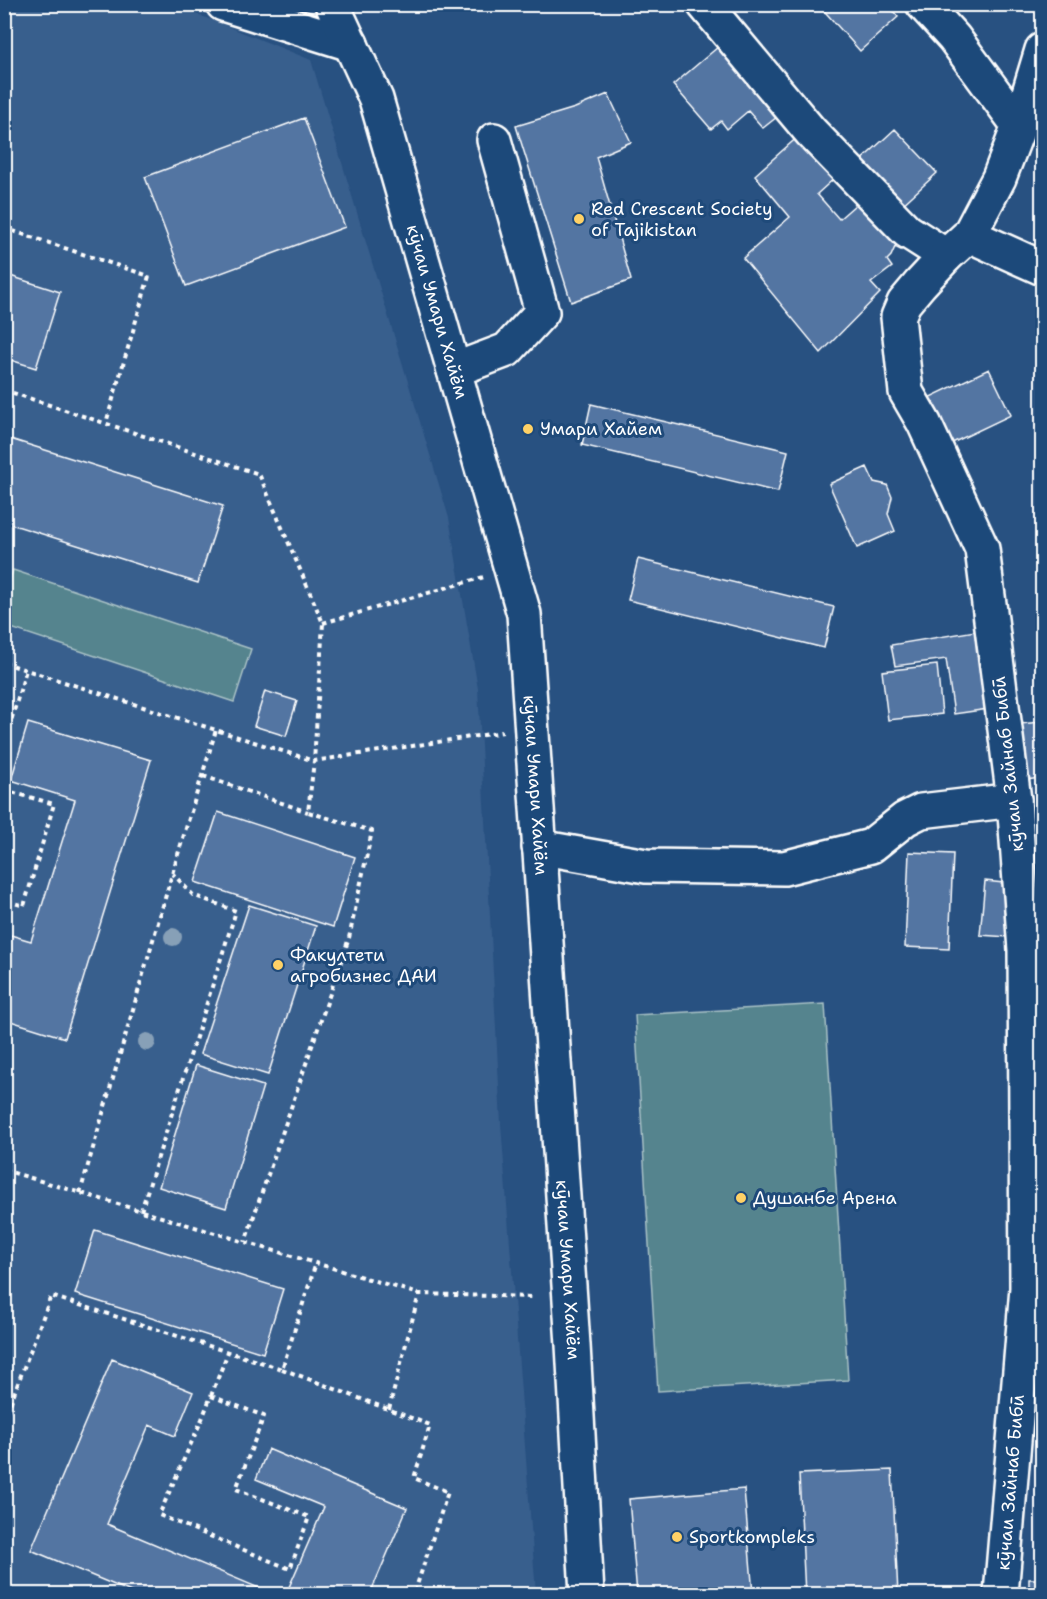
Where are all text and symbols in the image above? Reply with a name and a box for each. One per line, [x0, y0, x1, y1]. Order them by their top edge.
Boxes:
place label: Red Crescent Society of Tajikistan [591, 197, 772, 242]
marker: Red Crescent Society of Tajikistan [572, 212, 586, 226]
street label: кӯчаи Умари Хайём [401, 222, 474, 402]
place label: Умари Хайем [540, 417, 662, 441]
marker: Умари Хайем [521, 422, 535, 436]
street label: кӯчаи Зайнаб Бибӣ [987, 675, 1029, 853]
street label: кӯчаи Умари Хайём [517, 694, 553, 876]
place label: Факултети агробизнес ДАИ [290, 943, 437, 988]
marker: Факултети агробизнес ДАИ [271, 958, 285, 972]
street label: кӯчаи Умари Хайём [550, 1179, 586, 1361]
place label: Душанбе Арена [753, 1186, 897, 1210]
marker: Душанбе Арена [734, 1191, 748, 1205]
street label: кӯчаи Зайнаб Бибӣ [991, 1393, 1030, 1571]
place label: Sportkompleks [689, 1525, 815, 1549]
marker: Sportkompleks [670, 1530, 684, 1544]

